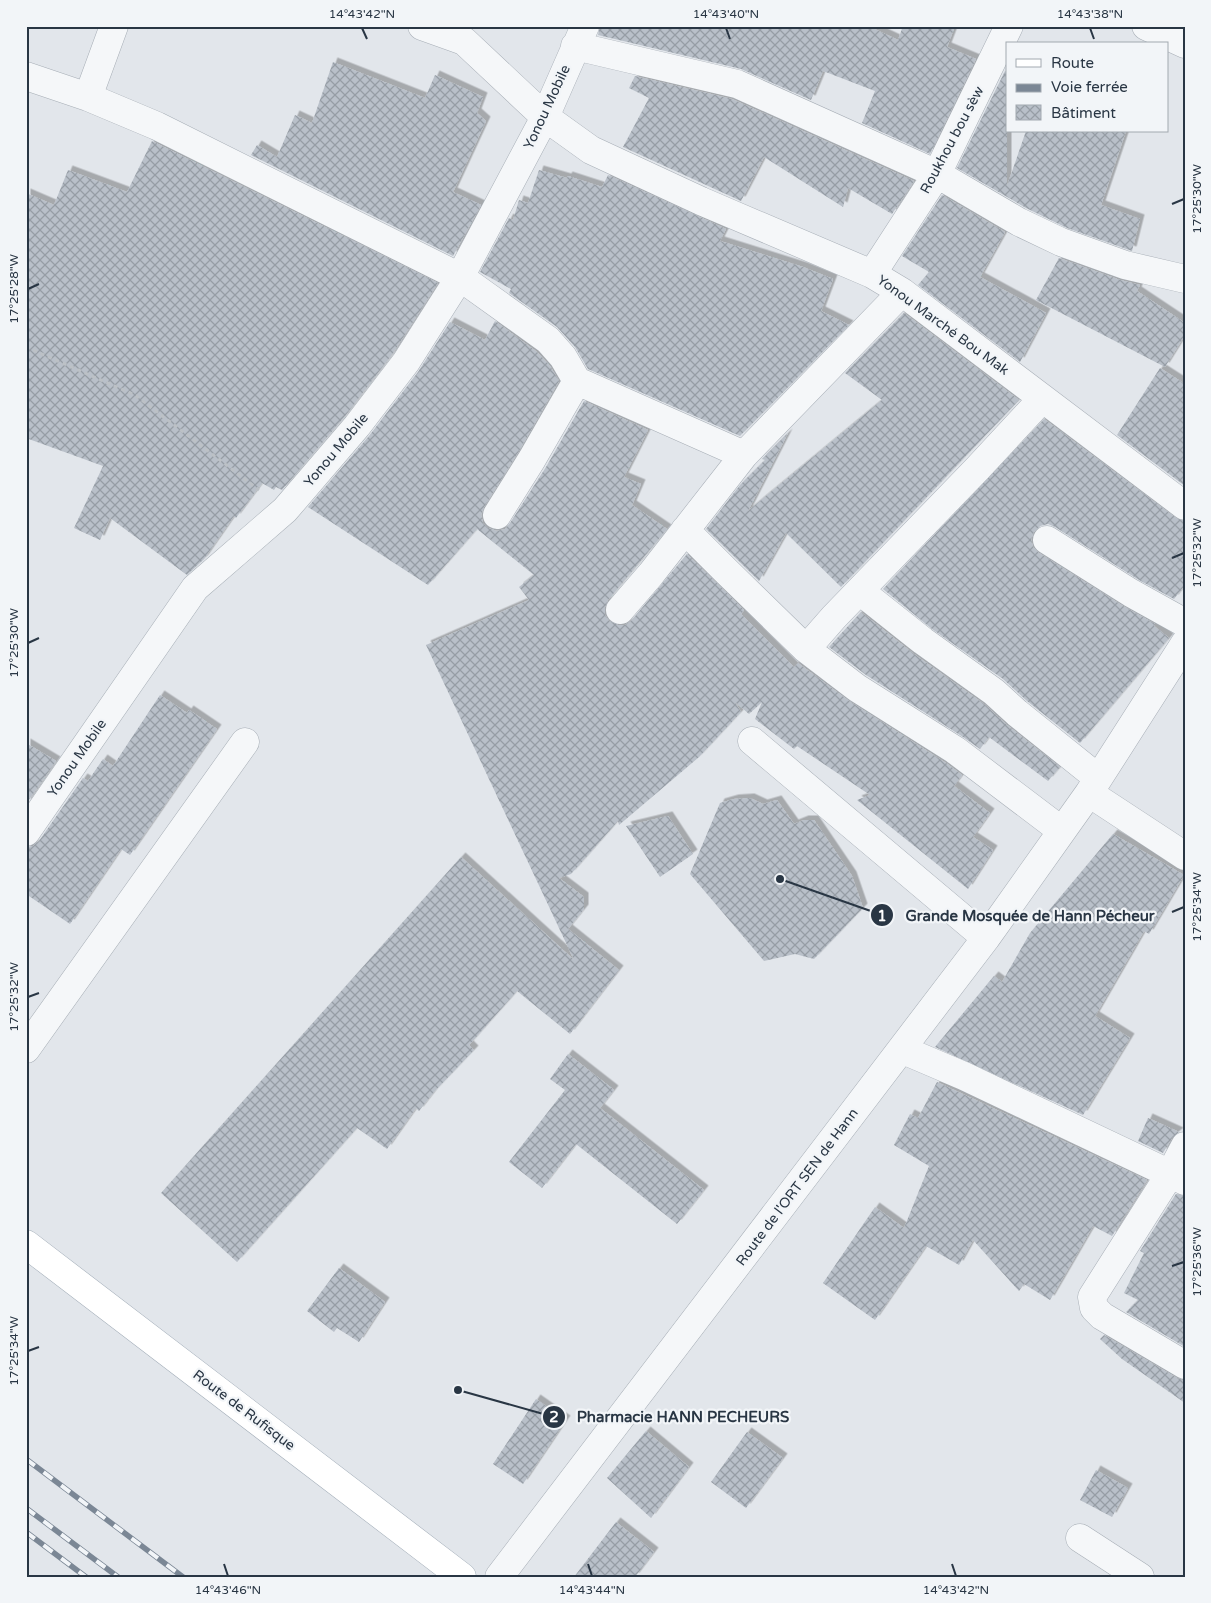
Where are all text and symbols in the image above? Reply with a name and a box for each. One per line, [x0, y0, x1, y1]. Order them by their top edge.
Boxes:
text: 14°43'42"N [329, 7, 395, 21]
text: 14°43'40"N [693, 7, 759, 21]
text: 14°43'38"N [1057, 7, 1123, 21]
legend [1006, 42, 1168, 132]
text: Route [1051, 54, 1094, 72]
street label: Yonou Mobile [520, 62, 574, 152]
text: Voie ferrée [1051, 78, 1128, 96]
street label: Roukhou bou sèw [917, 83, 987, 197]
text: Bâtiment [1051, 104, 1116, 122]
text: 17°25'30"W [1190, 164, 1204, 234]
text: 17°25'28"W [7, 254, 21, 324]
street label: Yonou Marché Bou Mak [874, 271, 1013, 379]
street label: Yonou Mobile [300, 410, 372, 490]
text: 17°25'32"W [1190, 518, 1204, 588]
text: 17°25'30"W [7, 608, 21, 678]
street label: Yonou Mobile [44, 716, 110, 800]
text: 17°25'34"W [1190, 872, 1204, 942]
callout: Grande Mosquée de Hann Pécheur [870, 900, 1164, 930]
text: 1 [877, 907, 887, 925]
text: Grande Mosquée de Hann Pécheur [905, 907, 1155, 926]
text: 17°25'32"W [7, 962, 21, 1032]
street label: Route de l'ORT SEN de Hann [732, 1105, 862, 1269]
text: 17°25'36"W [1190, 1227, 1204, 1297]
text: 17°25'34"W [7, 1316, 21, 1386]
street label: Route de Rufisque [190, 1366, 299, 1454]
callout: Pharmacie HANN PECHEURS [542, 1402, 799, 1432]
text: 2 [549, 1408, 559, 1426]
text: Pharmacie HANN PECHEURS [577, 1408, 789, 1426]
text: 14°43'46"N [195, 1583, 261, 1597]
text: 14°43'44"N [559, 1583, 625, 1597]
text: 14°43'42"N [923, 1583, 989, 1597]

